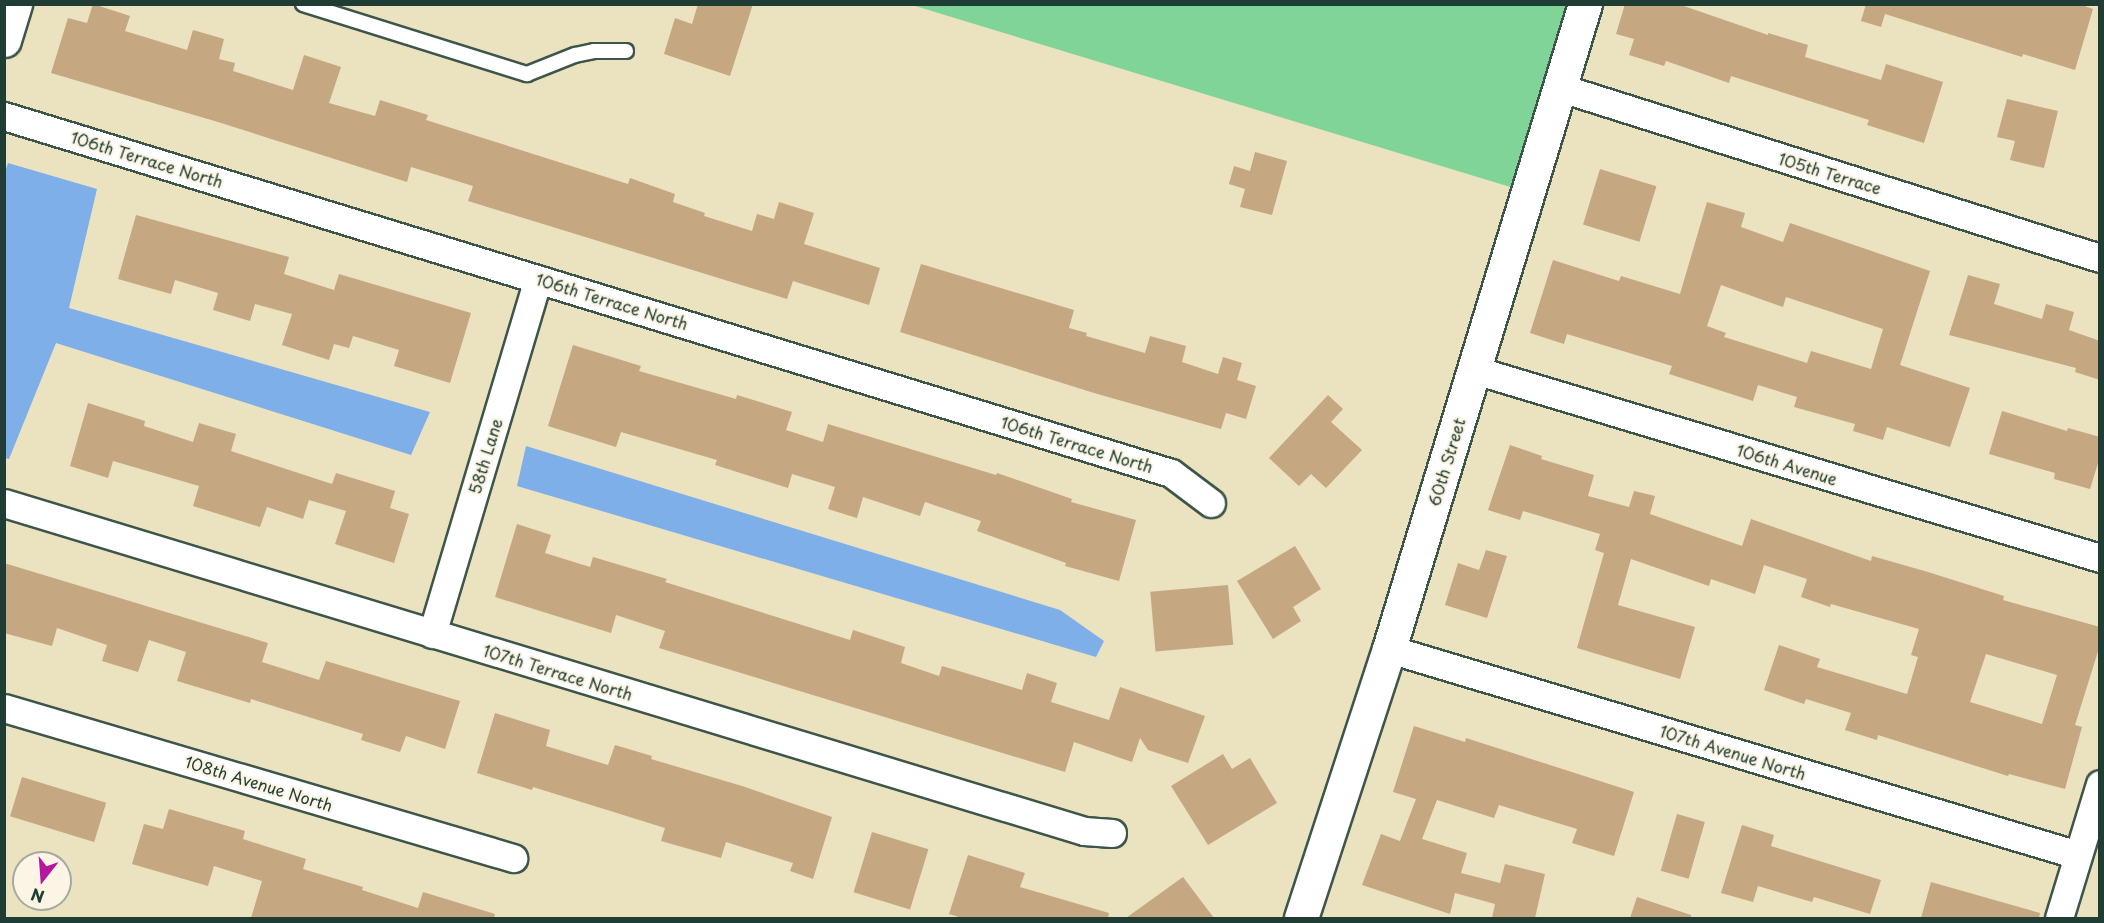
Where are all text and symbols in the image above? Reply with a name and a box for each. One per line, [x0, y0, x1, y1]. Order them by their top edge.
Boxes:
street label: 106th Terrace North [68, 127, 226, 191]
street label: 105th Terrace [1776, 148, 1884, 198]
street label: 106th Terrace North [533, 269, 691, 333]
street label: 106th Terrace North [998, 412, 1156, 476]
street label: 58th Lane [464, 415, 506, 497]
street label: 60th Street [1423, 415, 1469, 509]
street label: 106th Avenue [1734, 439, 1840, 489]
street label: 107th Terrace North [481, 640, 635, 704]
street label: 107th Avenue North [1658, 721, 1808, 783]
street label: 108th Avenue North [182, 751, 336, 815]
north arrow [12, 851, 72, 911]
text: N [28, 883, 47, 910]

